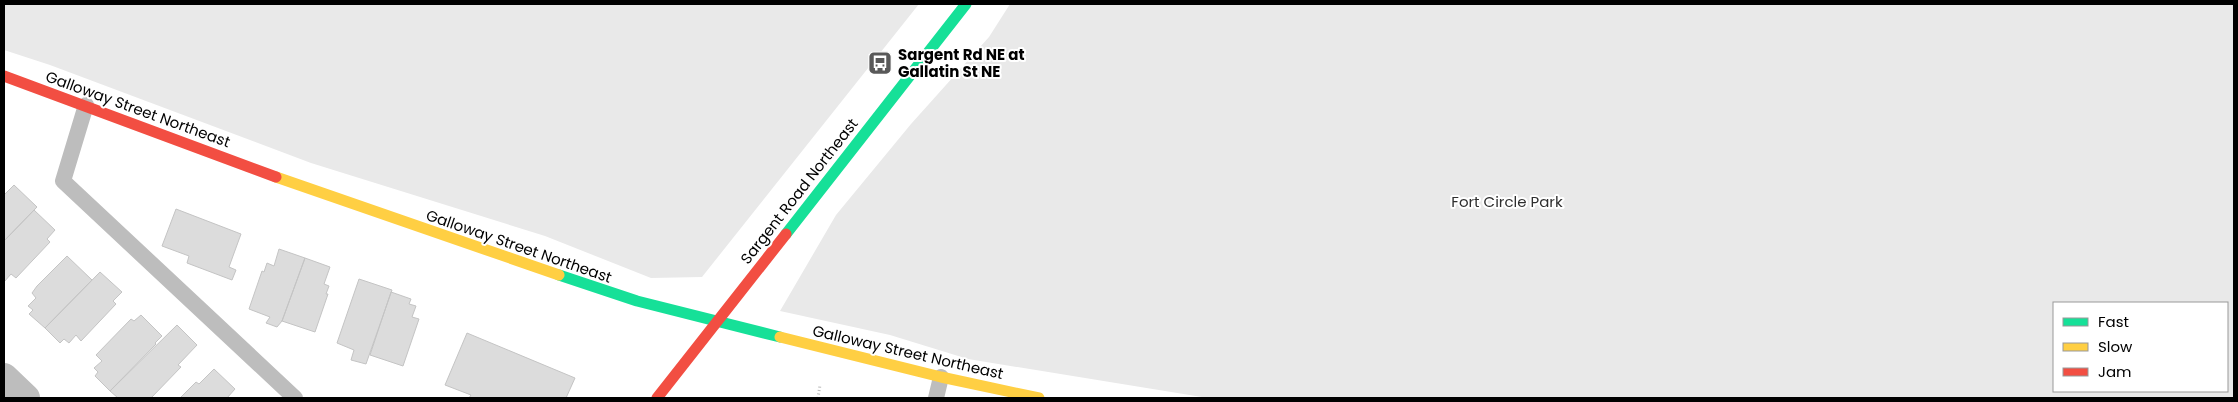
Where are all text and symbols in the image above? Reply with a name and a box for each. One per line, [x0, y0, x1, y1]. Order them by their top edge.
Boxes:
place label: Sargent Rd NE at Gallatin St NE [898, 44, 1025, 82]
bus stop icon: Sargent Rd NE at Gallatin St NE [867, 50, 893, 76]
street label: Galloway Street Northeast [43, 66, 233, 152]
street label: Sargent Road Northeast [735, 114, 863, 268]
park label: Fort Circle Park [1451, 191, 1563, 212]
street label: Galloway Street Northeast [423, 204, 615, 288]
legend [2053, 302, 2228, 392]
text: Fast [2098, 311, 2129, 332]
street label: Galloway Street Northeast [811, 320, 1005, 384]
text: Slow [2098, 336, 2133, 357]
text: Jam [2098, 361, 2132, 382]

